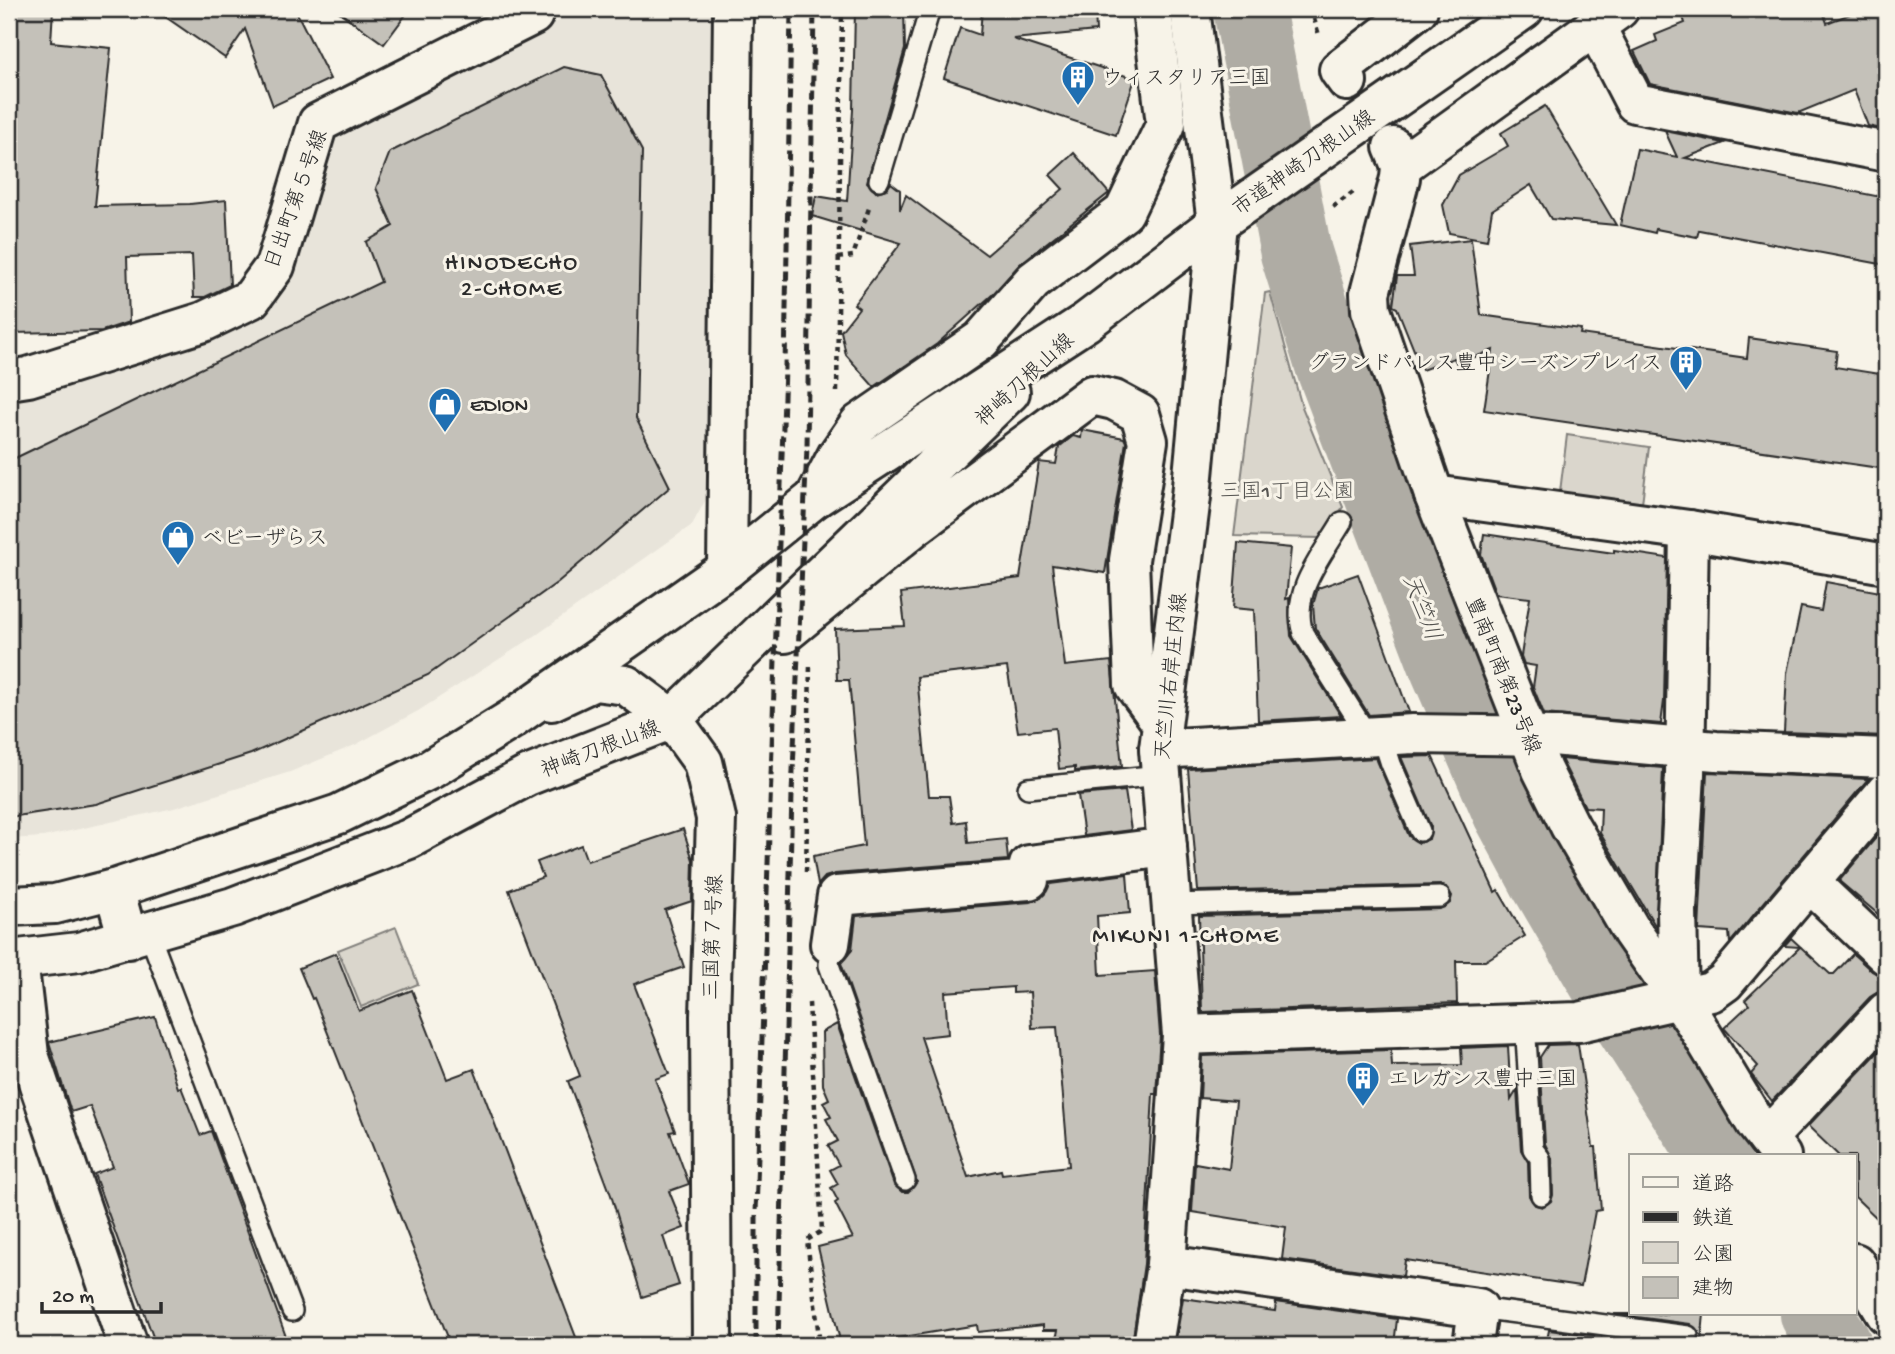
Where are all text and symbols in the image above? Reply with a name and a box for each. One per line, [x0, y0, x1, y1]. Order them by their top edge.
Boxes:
building icon: ウィスタリア三国 [1059, 58, 1097, 107]
place label: ウィスタリア三国 [1102, 68, 1270, 93]
street label: 市道神崎刀根山線 [1228, 106, 1381, 223]
street label: 日出町第５号線 [260, 127, 335, 274]
district label: HINODECHO 2-CHOME [445, 251, 579, 304]
street label: 神崎刀根山線 [971, 329, 1081, 434]
building icon: グランドパレス豊中シーズンプレイス [1667, 343, 1705, 392]
place label: グランドパレス豊中シーズンプレイス [1308, 351, 1662, 378]
shop icon: EDION [426, 385, 464, 434]
place label: EDION [470, 395, 528, 420]
park label: 三国1丁目公園 [1220, 481, 1354, 506]
shop icon: ベビーザらス [159, 518, 197, 567]
place label: ベビーザらス [202, 528, 328, 553]
water label: 天竺川 [1395, 571, 1445, 645]
street label: 天竺川右岸庄内線 [1150, 591, 1195, 761]
street label: 豊南町南第23号線 [1458, 593, 1546, 759]
street label: 神崎刀根山線 [538, 716, 665, 786]
street label: 三国第７号線 [700, 874, 730, 1001]
district label: MIKUNI 1-CHOME [1092, 924, 1280, 951]
building icon: エレガンス豊中三国 [1344, 1059, 1382, 1108]
place label: エレガンス豊中三国 [1388, 1067, 1577, 1094]
legend [1629, 1154, 1856, 1316]
text: 道路 [1692, 1173, 1734, 1199]
text: 鉄道 [1692, 1207, 1734, 1233]
text: 公園 [1692, 1244, 1734, 1269]
scale bar [42, 1270, 161, 1314]
text: 建物 [1692, 1277, 1734, 1303]
text: 20 m [52, 1286, 94, 1311]

